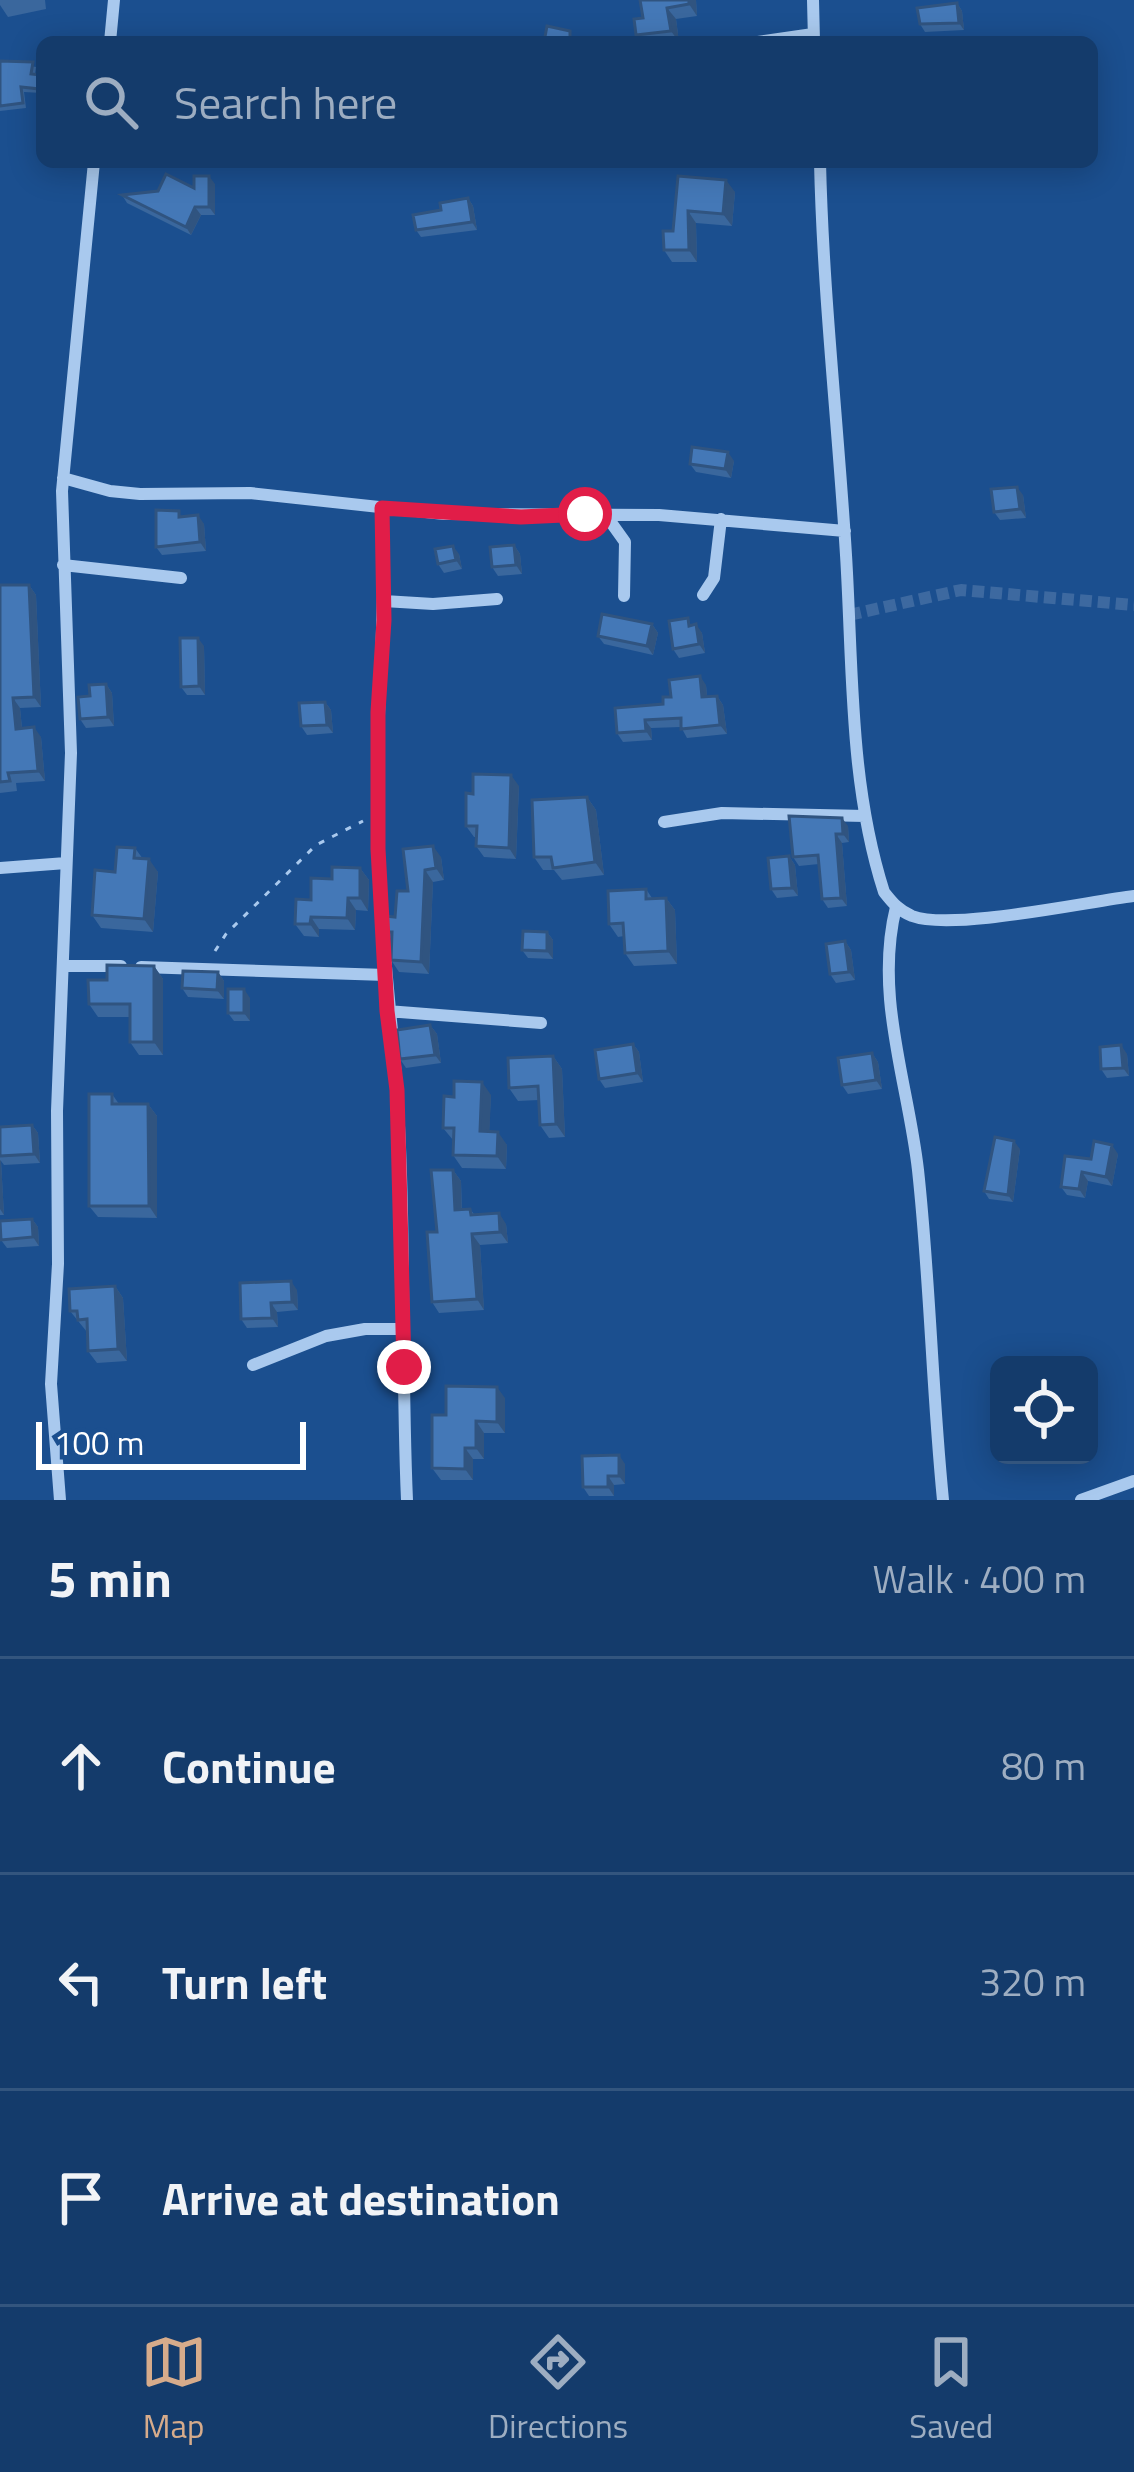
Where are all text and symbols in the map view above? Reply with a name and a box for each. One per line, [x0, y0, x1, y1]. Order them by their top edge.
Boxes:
search box [36, 36, 1098, 168]
text: Search here [174, 68, 397, 136]
icon: search [78, 69, 144, 135]
route start [558, 487, 612, 541]
route end [377, 1340, 431, 1394]
map controls [990, 1356, 1098, 1464]
button: locate [990, 1356, 1098, 1464]
scale bar [36, 1416, 306, 1469]
text: 100 m [54, 1418, 144, 1468]
text: 5 min [48, 1539, 172, 1617]
text: Walk · 400 m [872, 1549, 1086, 1608]
text: Continue [162, 1732, 336, 1800]
icon: ahead [48, 1733, 114, 1799]
text: 80 m [1001, 1736, 1086, 1795]
text: Turn left [162, 1948, 327, 2016]
icon: left [48, 1949, 114, 2015]
text: 320 m [979, 1952, 1086, 2011]
text: Arrive at destination [162, 2164, 560, 2232]
icon: arrive [48, 2165, 114, 2231]
tab: Map [141, 2329, 207, 2451]
tab: Directions [488, 2329, 628, 2451]
tab: Saved [909, 2329, 993, 2451]

